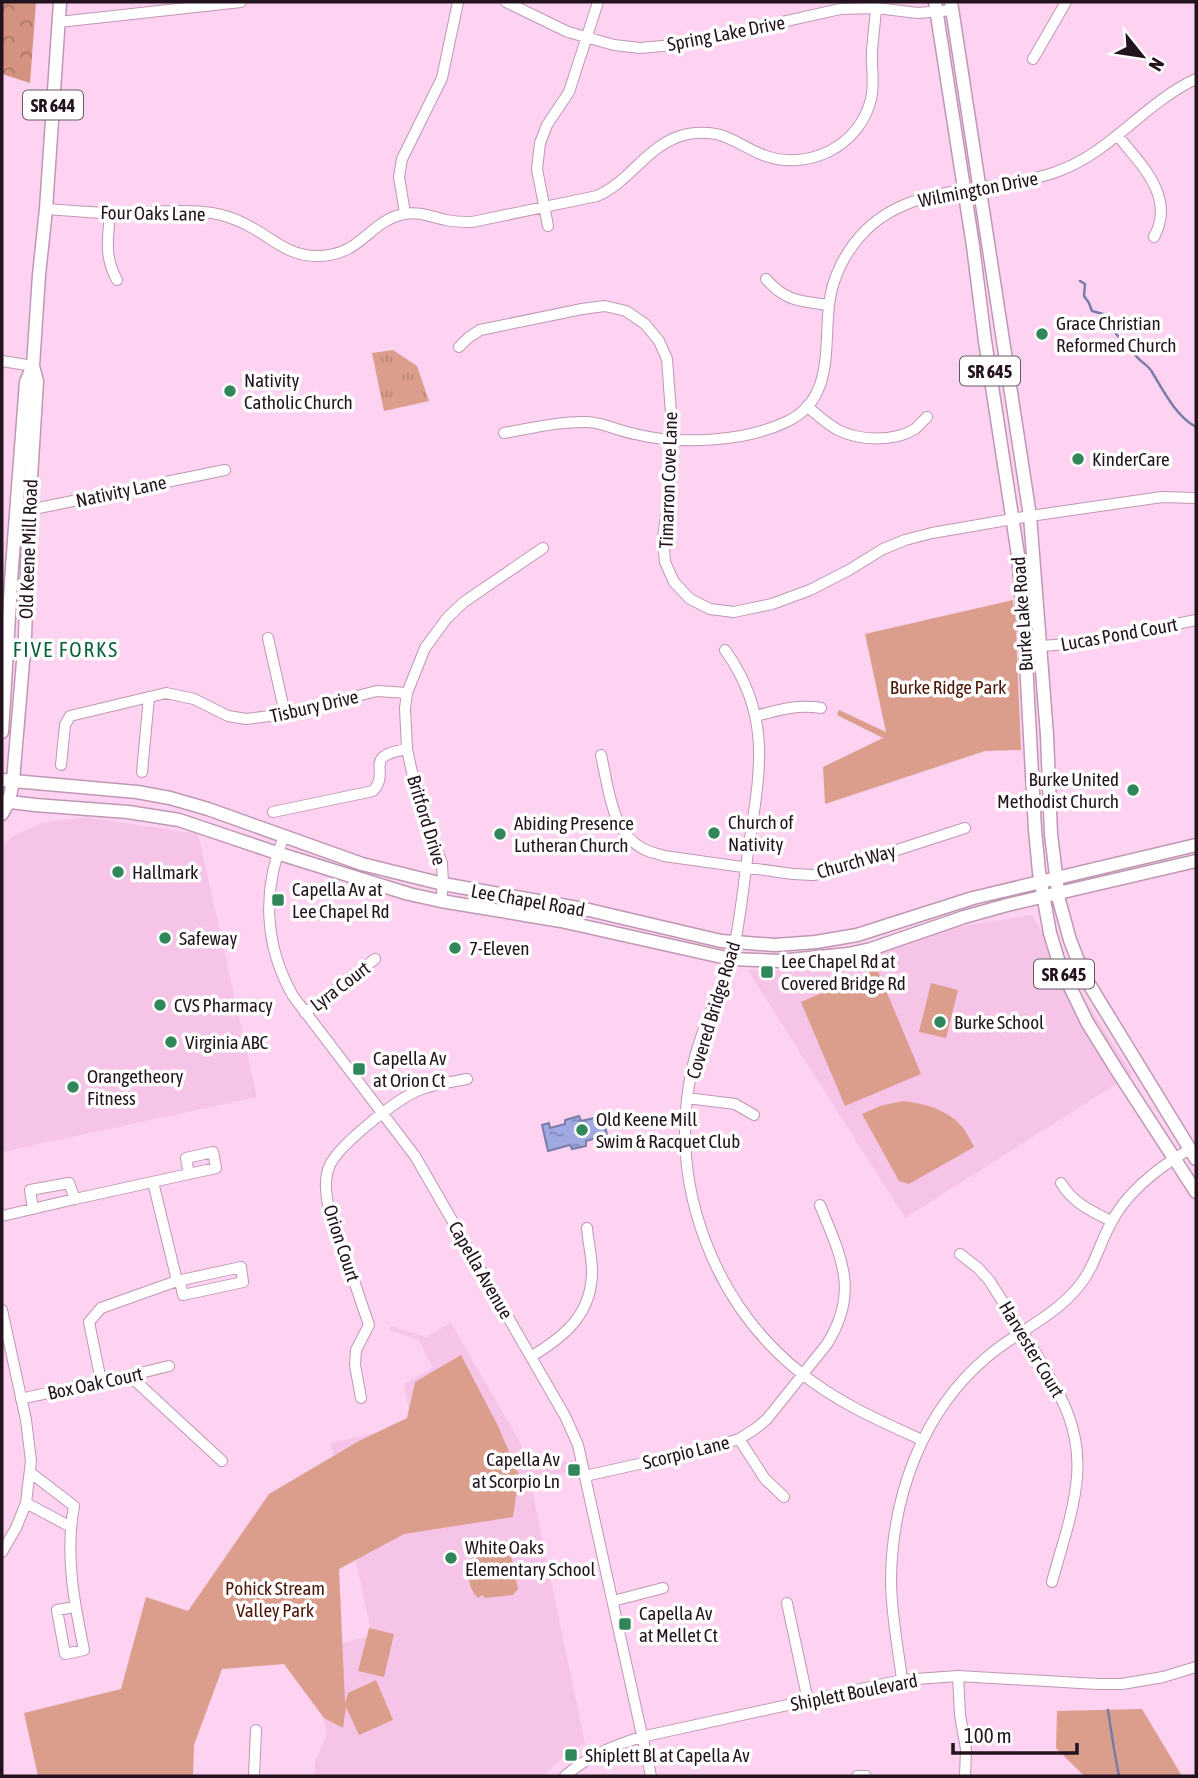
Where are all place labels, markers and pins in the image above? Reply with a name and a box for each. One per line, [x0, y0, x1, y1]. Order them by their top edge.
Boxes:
place label: Grace Christian Reformed Church [1056, 312, 1177, 356]
marker: Grace Christian Reformed Church [1034, 326, 1050, 342]
place label: Nativity Catholic Church [244, 369, 353, 413]
marker: Nativity Catholic Church [222, 383, 238, 399]
place label: KinderCare [1092, 448, 1170, 470]
marker: KinderCare [1070, 451, 1086, 467]
place label: Burke United Methodist Church [997, 768, 1119, 812]
marker: Burke United Methodist Church [1125, 782, 1141, 798]
place label: Church of Nativity [728, 811, 794, 855]
place label: Abiding Presence Lutheran Church [514, 812, 634, 856]
marker: Church of Nativity [706, 825, 722, 841]
marker: Abiding Presence Lutheran Church [492, 826, 508, 842]
place label: Hallmark [132, 861, 199, 883]
marker: Hallmark [110, 864, 126, 880]
place label: Capella Av at Lee Chapel Rd [292, 878, 390, 922]
marker: Capella Av at Lee Chapel Rd [270, 892, 286, 908]
place label: Safeway [179, 927, 237, 949]
marker: Safeway [157, 930, 173, 946]
place label: 7-Eleven [469, 937, 530, 959]
marker: 7-Eleven [447, 940, 463, 956]
place label: Lee Chapel Rd at Covered Bridge Rd [781, 950, 906, 994]
marker: Lee Chapel Rd at Covered Bridge Rd [759, 964, 775, 980]
place label: CVS Pharmacy [174, 994, 273, 1016]
marker: CVS Pharmacy [152, 997, 168, 1013]
place label: Burke School [954, 1011, 1044, 1033]
marker: Burke School [932, 1014, 948, 1030]
place label: Virginia ABC [185, 1031, 269, 1053]
marker: Virginia ABC [163, 1034, 179, 1050]
place label: Capella Av at Orion Ct [373, 1047, 447, 1091]
marker: Capella Av at Orion Ct [351, 1061, 367, 1077]
place label: Orangetheory Fitness [87, 1065, 184, 1109]
marker: Orangetheory Fitness [65, 1079, 81, 1095]
place label: Old Keene Mill Swim & Racquet Club [596, 1108, 740, 1152]
marker: Old Keene Mill Swim & Racquet Club [574, 1122, 590, 1138]
place label: Capella Av at Scorpio Ln [472, 1448, 560, 1492]
marker: Capella Av at Scorpio Ln [566, 1462, 582, 1478]
place label: White Oaks Elementary School [465, 1536, 596, 1580]
marker: White Oaks Elementary School [443, 1550, 459, 1566]
place label: Capella Av at Mellet Ct [639, 1602, 718, 1646]
marker: Capella Av at Mellet Ct [617, 1616, 633, 1632]
place label: Shiplett Bl at Capella Av [585, 1744, 750, 1766]
marker: Shiplett Bl at Capella Av [563, 1747, 579, 1763]

